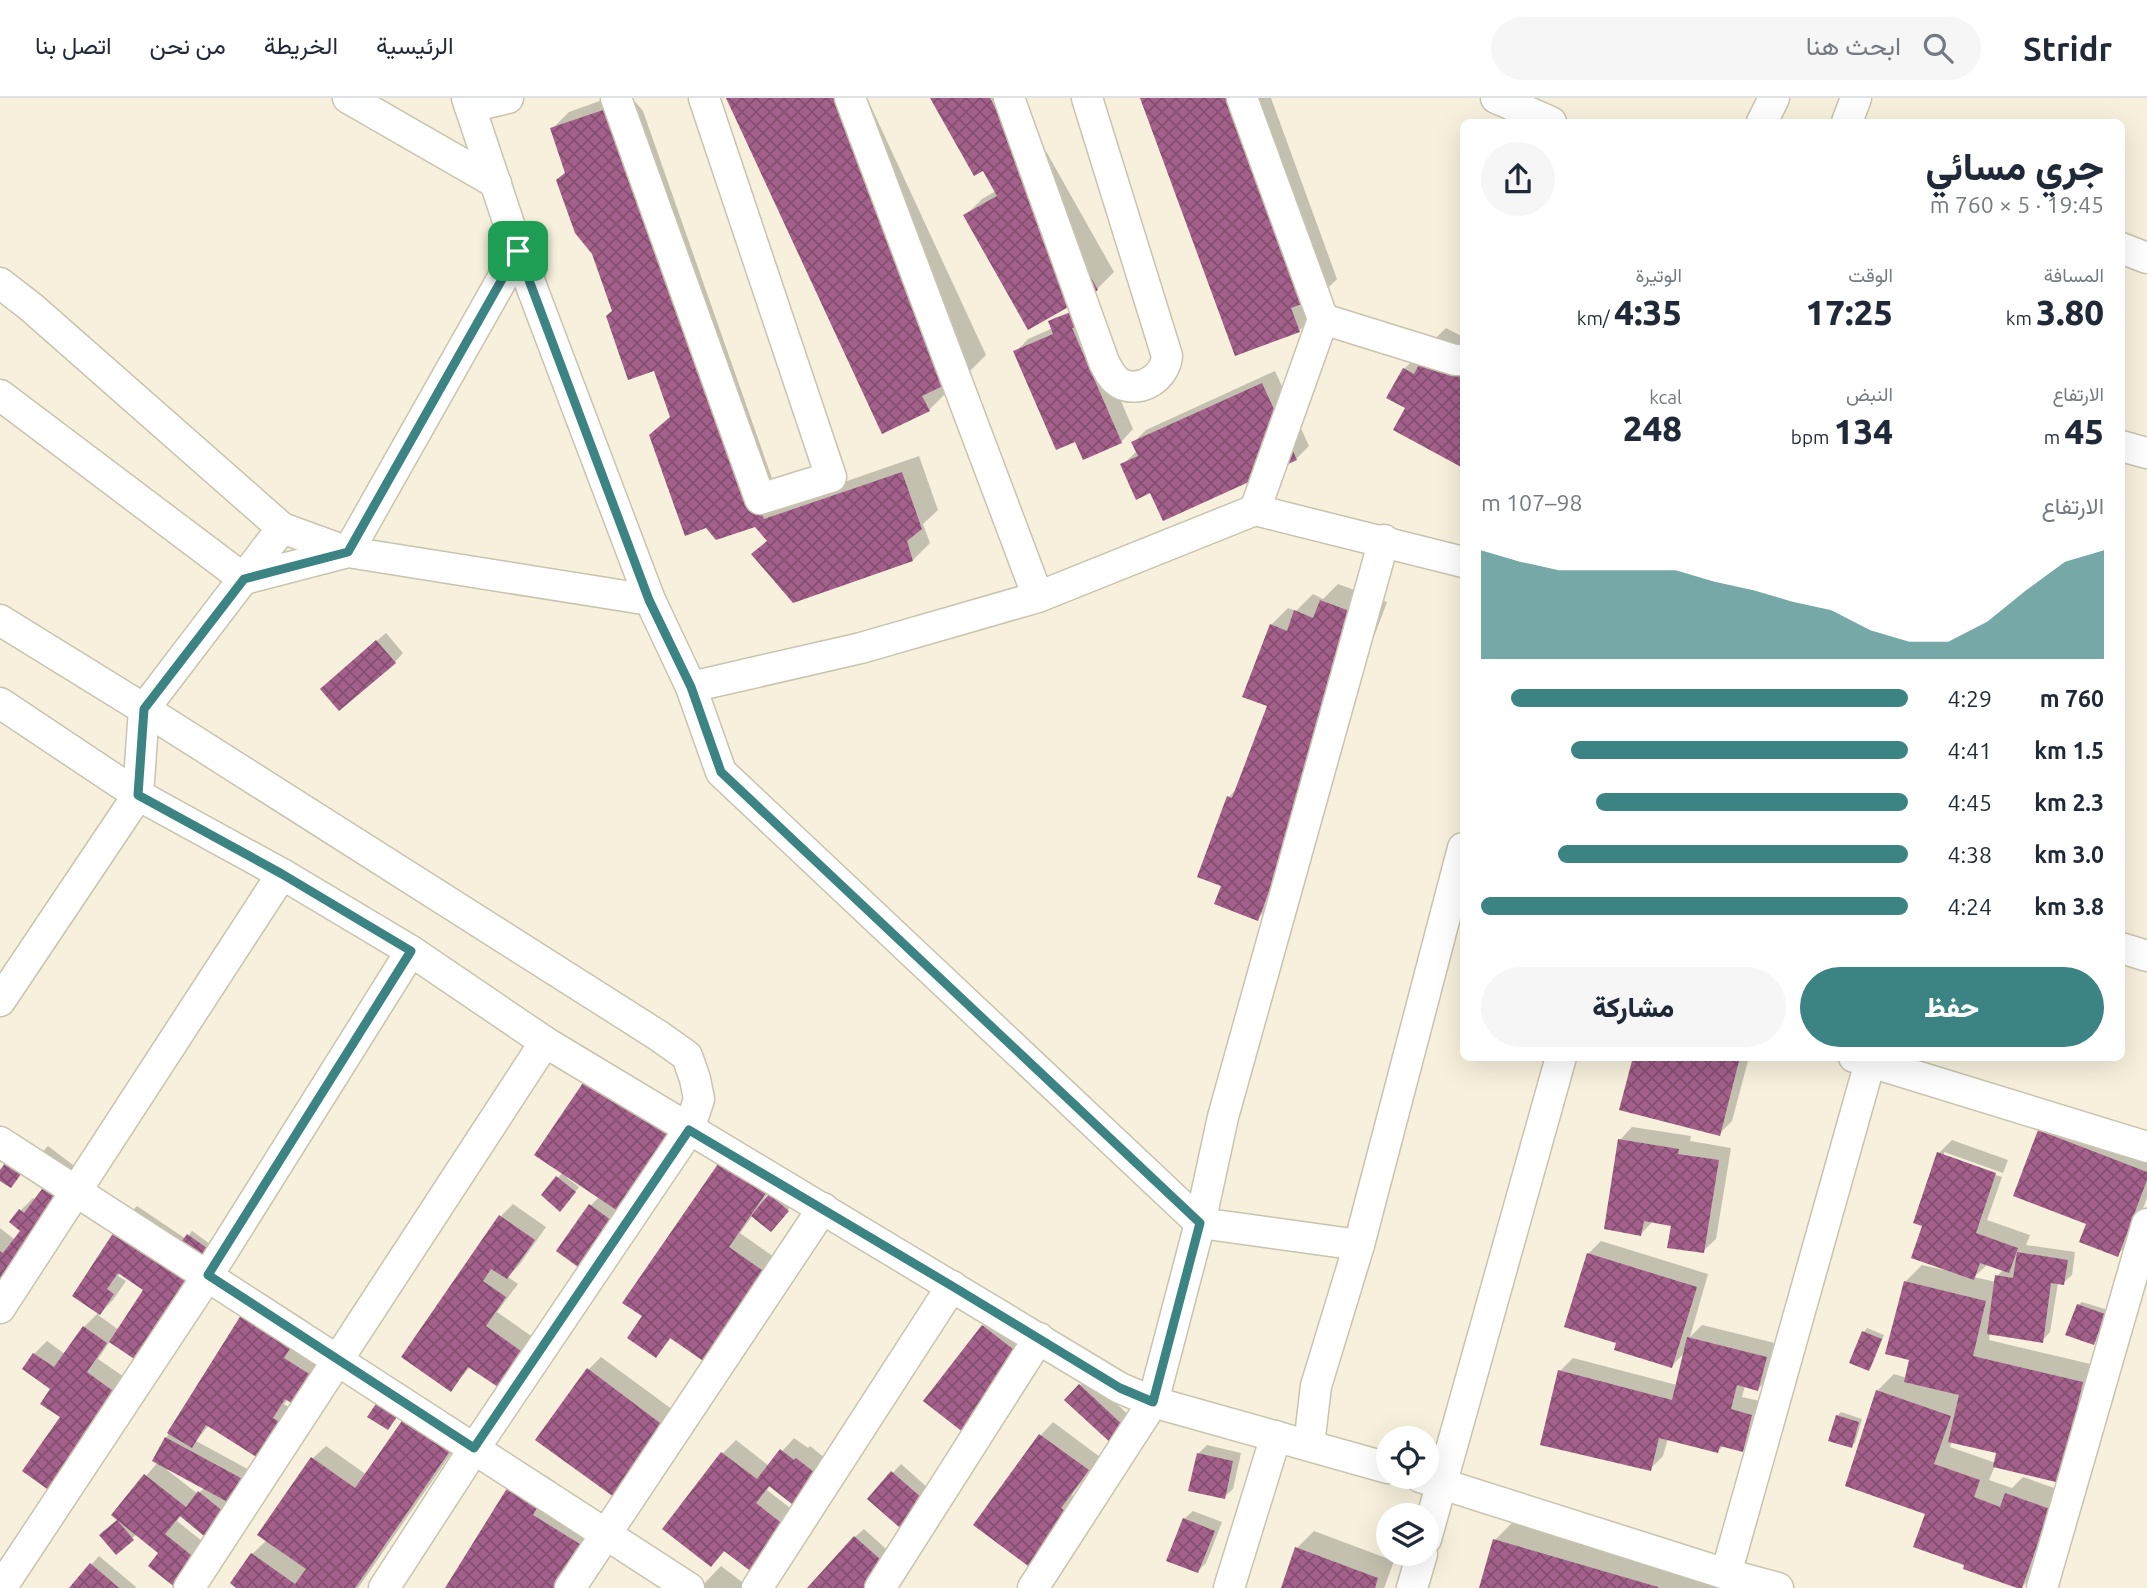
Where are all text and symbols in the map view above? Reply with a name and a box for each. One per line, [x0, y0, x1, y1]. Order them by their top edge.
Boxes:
search box [1491, 17, 1981, 80]
icon: search [1919, 29, 1957, 67]
text: Stridr [2023, 30, 2112, 67]
text: ابحث هنا [1806, 31, 1901, 60]
text: اتصل بنا [35, 32, 112, 59]
text: من نحن [150, 32, 226, 59]
text: الخريطة [264, 32, 338, 59]
text: الرئيسية [376, 32, 454, 59]
button: share [1481, 142, 1555, 216]
text: جري مسائي [1926, 145, 2104, 187]
text: 19:45 · 5 × 760 m [1930, 192, 2104, 217]
pin [488, 221, 548, 281]
icon: arrive [499, 232, 537, 270]
text: الوتيرة [1636, 264, 1682, 286]
text: الوقت [1848, 264, 1893, 286]
text: المسافة [2044, 264, 2104, 286]
text: 4:35 [1614, 292, 1682, 332]
text: 17:25 [1805, 292, 1893, 332]
text: 3.80 [2036, 292, 2104, 332]
text: /km [1577, 307, 1614, 329]
text: km [2006, 307, 2036, 329]
text: النبض [1846, 383, 1893, 405]
text: الارتفاع [2052, 383, 2104, 405]
text: kcal [1649, 386, 1682, 408]
text: 248 [1623, 408, 1682, 448]
text: 134 [1834, 411, 1893, 451]
text: 45 [2065, 411, 2104, 451]
text: bpm [1791, 426, 1834, 448]
text: m [2044, 426, 2065, 448]
text: 98–107 m [1481, 490, 1582, 515]
text: الارتفاع [2042, 493, 2104, 518]
text: 4:29 [1947, 686, 1992, 711]
text: 760 m [2040, 686, 2104, 711]
text: 4:41 [1947, 738, 1992, 763]
text: 1.5 km [2034, 738, 2104, 763]
text: 4:45 [1947, 790, 1992, 815]
text: 2.3 km [2034, 790, 2104, 815]
text: 4:38 [1947, 842, 1992, 867]
text: 3.0 km [2034, 842, 2104, 867]
text: 4:24 [1947, 894, 1992, 919]
text: 3.8 km [2034, 894, 2104, 919]
button: مشاركة [1481, 967, 1786, 1047]
button: حفظ [1800, 967, 2104, 1047]
map controls [1376, 1426, 1439, 1566]
button: locate [1376, 1426, 1439, 1489]
button: layers [1376, 1503, 1439, 1566]

